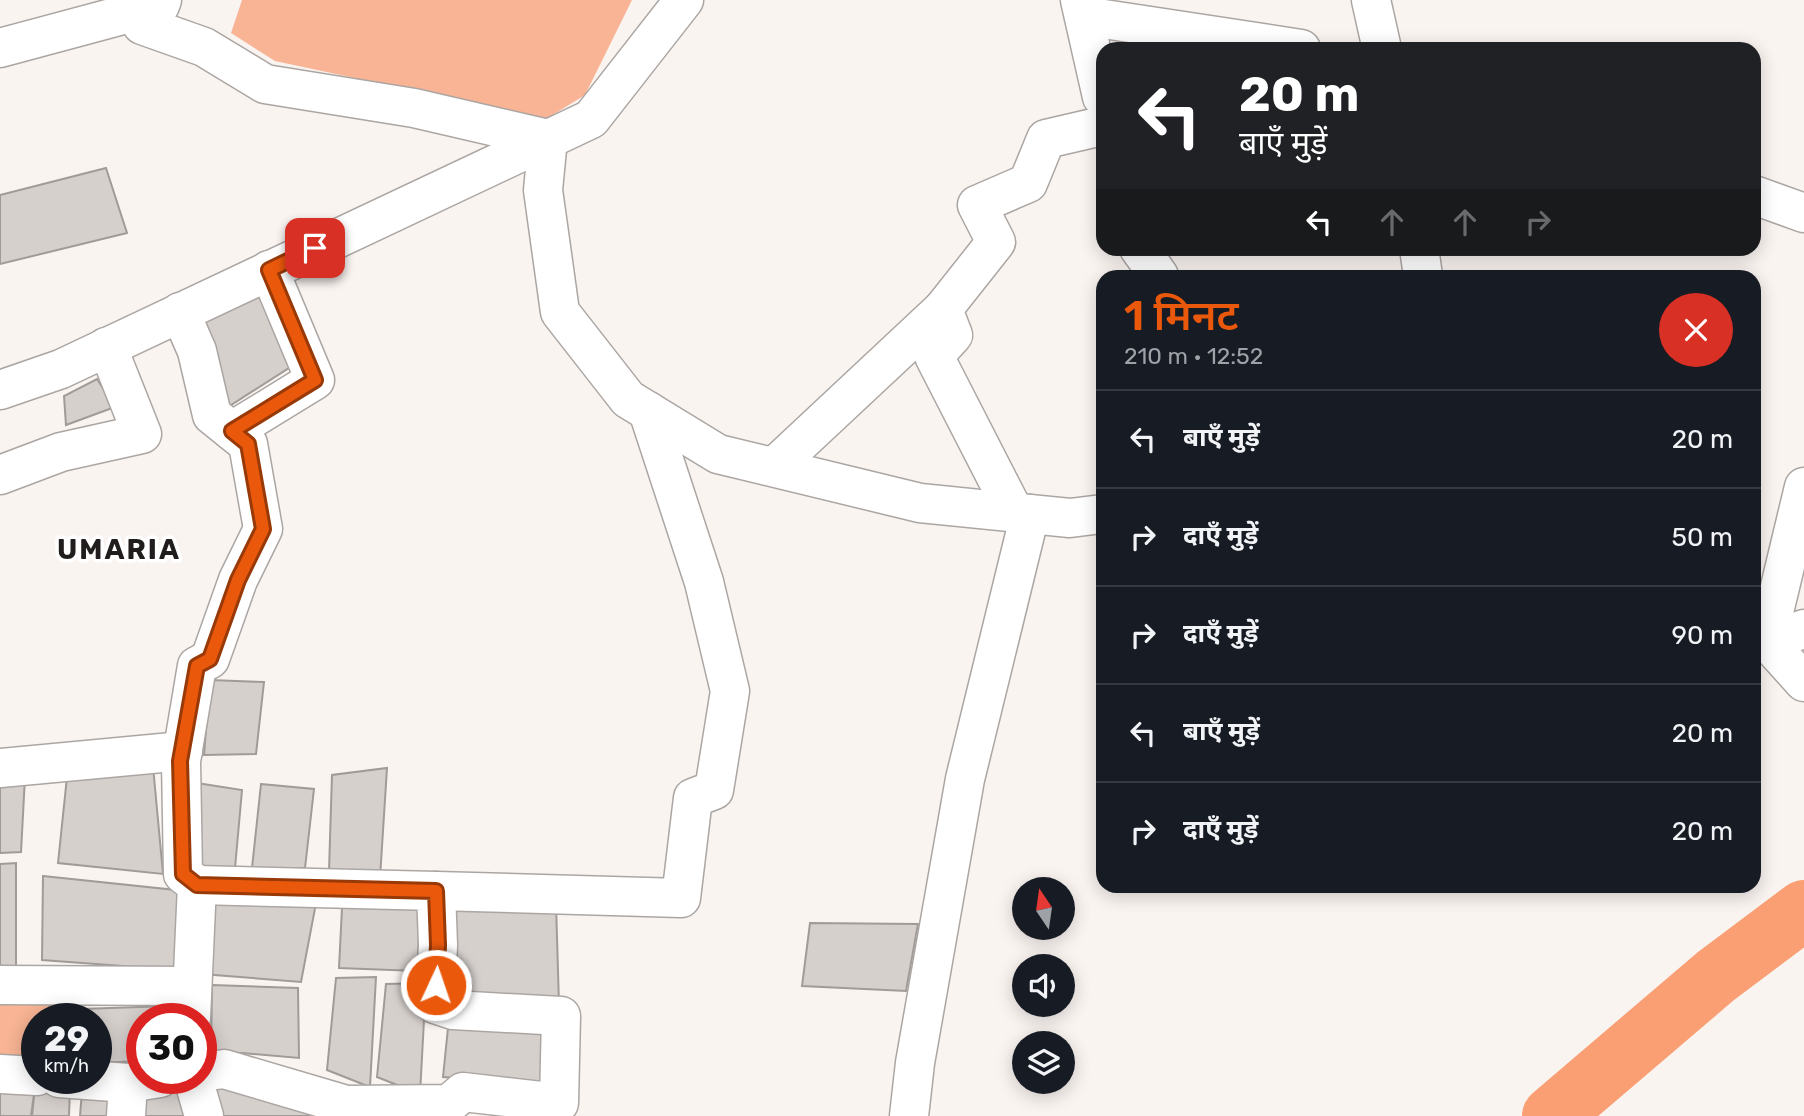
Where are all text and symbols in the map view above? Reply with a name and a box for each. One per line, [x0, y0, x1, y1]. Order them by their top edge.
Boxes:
text: 20 m [1239, 65, 1360, 123]
icon: left [1124, 70, 1215, 161]
text: बाएँ मुड़ें [1239, 124, 1327, 162]
icon: left [1300, 203, 1338, 241]
icon: ahead [1373, 203, 1411, 241]
icon: ahead [1446, 203, 1484, 241]
icon: right [1519, 203, 1557, 241]
pin [285, 218, 345, 278]
icon: arrive [296, 229, 334, 267]
text: 1 मिनट [1124, 291, 1239, 341]
button: close [1659, 293, 1733, 367]
text: 210 m · 12:52 [1124, 342, 1263, 370]
icon: left [1124, 420, 1162, 458]
text: बाएँ मुड़ें [1183, 422, 1260, 453]
text: 20 m [1672, 424, 1733, 455]
icon: right [1124, 518, 1162, 556]
text: दाएँ मुड़ें [1183, 520, 1258, 551]
text: 50 m [1672, 522, 1733, 553]
district label: UMARIA [57, 533, 181, 566]
icon: right [1124, 616, 1162, 654]
text: दाएँ मुड़ें [1183, 618, 1258, 649]
text: 90 m [1672, 620, 1733, 651]
icon: left [1124, 714, 1162, 752]
text: बाएँ मुड़ें [1183, 716, 1260, 747]
text: 20 m [1672, 718, 1733, 749]
icon: right [1124, 812, 1162, 850]
text: दाएँ मुड़ें [1183, 814, 1258, 845]
text: 20 m [1672, 816, 1733, 847]
north arrow [1012, 877, 1074, 940]
map controls [1012, 877, 1075, 1094]
position arrow [399, 948, 473, 1022]
button: sound [1012, 954, 1075, 1017]
speed limit sign: 30 [126, 1003, 217, 1094]
text: 29 [44, 1018, 89, 1060]
button: layers [1012, 1031, 1075, 1094]
text: km/h [44, 1055, 89, 1077]

